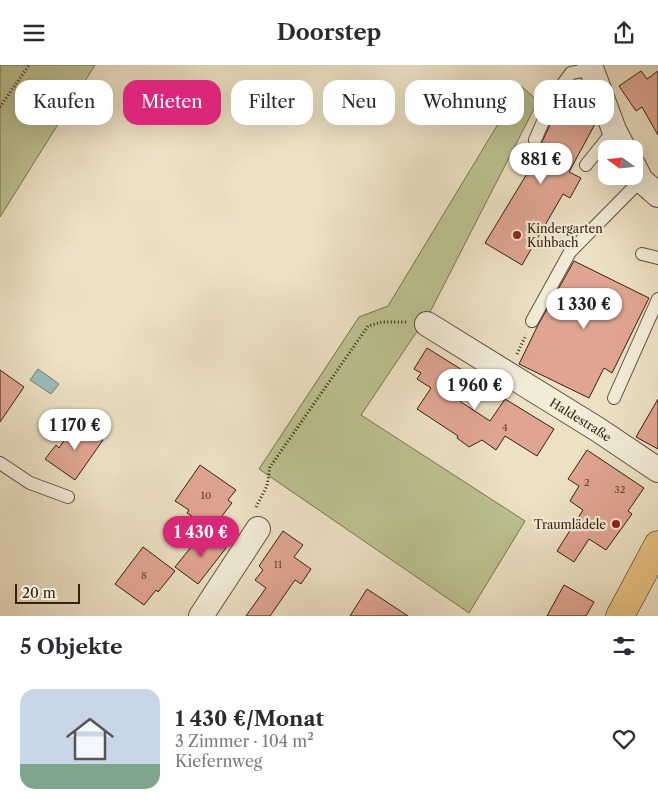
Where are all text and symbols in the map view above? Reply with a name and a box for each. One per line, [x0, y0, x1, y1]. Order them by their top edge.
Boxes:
icon: menu [20, 19, 48, 47]
text: Doorstep [277, 19, 381, 46]
icon: share [610, 19, 638, 47]
chip: Kaufen [15, 80, 113, 125]
chip: Mieten [123, 80, 221, 125]
chip: Filter [231, 80, 313, 125]
chip: Neu [323, 80, 395, 125]
chip: Wohnung [405, 80, 524, 125]
chip: Haus [534, 80, 614, 125]
north arrow [598, 140, 642, 185]
map controls [598, 140, 643, 185]
pin: 881 € [506, 143, 576, 185]
text: 881 € [520, 149, 562, 169]
place label: Kindergarten Kuhbach [527, 221, 603, 250]
marker: Kindergarten Kuhbach [511, 229, 523, 241]
pin: 1 330 € [538, 287, 630, 330]
text: 1 330 € [557, 294, 611, 314]
pin: 1 960 € [429, 369, 521, 411]
text: 1 960 € [448, 375, 502, 395]
street label: Haldestraße [547, 394, 615, 444]
pin: 1 170 € [29, 409, 121, 451]
text: 1 170 € [49, 415, 101, 435]
house number: 4 [502, 421, 508, 434]
house number: 2 [584, 476, 590, 489]
house number: 32 [614, 483, 626, 496]
house number: 10 [201, 489, 211, 502]
pin: 1 430 € [155, 515, 247, 558]
place label: Traumlädele [534, 517, 606, 532]
marker: Traumlädele [610, 518, 622, 530]
text: 1 430 € [174, 522, 228, 542]
house number: 11 [274, 558, 283, 571]
house number: 8 [141, 569, 147, 582]
scale bar [15, 581, 80, 604]
text: 20 m [22, 584, 56, 602]
icon: filters [610, 632, 638, 660]
text: 5 Objekte [20, 634, 123, 659]
text: 1 430 €/Monat [175, 706, 324, 731]
icon: home [60, 709, 120, 769]
icon: heart [610, 725, 638, 753]
text: 3 Zimmer · 104 m² [175, 731, 314, 751]
text: Kiefernweg [175, 751, 262, 771]

